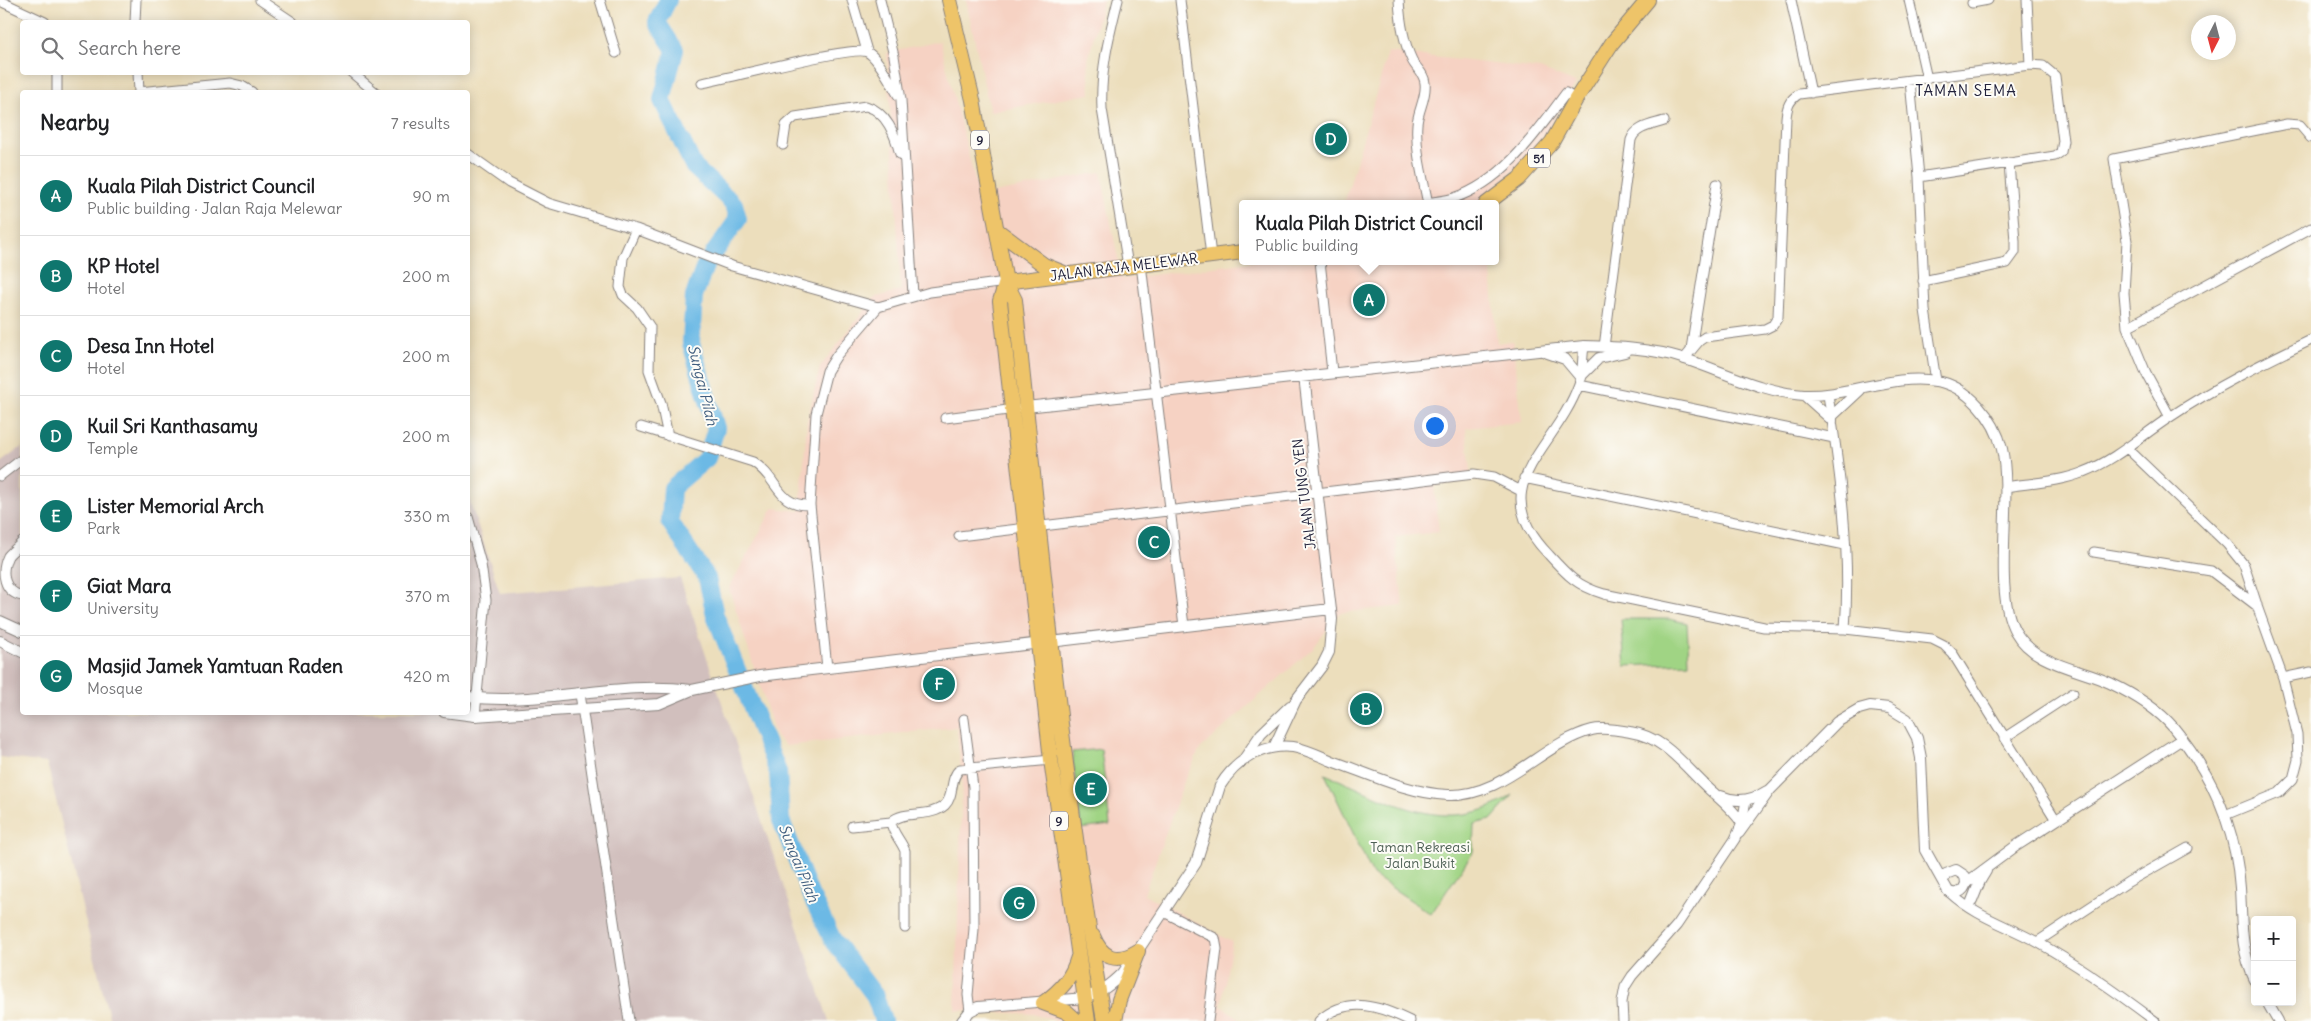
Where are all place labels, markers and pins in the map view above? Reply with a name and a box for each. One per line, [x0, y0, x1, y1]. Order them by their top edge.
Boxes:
pin: D [1315, 120, 1347, 158]
pin: A [1353, 281, 1385, 319]
pin: C [1138, 523, 1170, 561]
pin: F [923, 665, 955, 703]
pin: B [1350, 690, 1382, 728]
pin: E [1075, 770, 1107, 808]
pin: G [1003, 884, 1035, 922]

